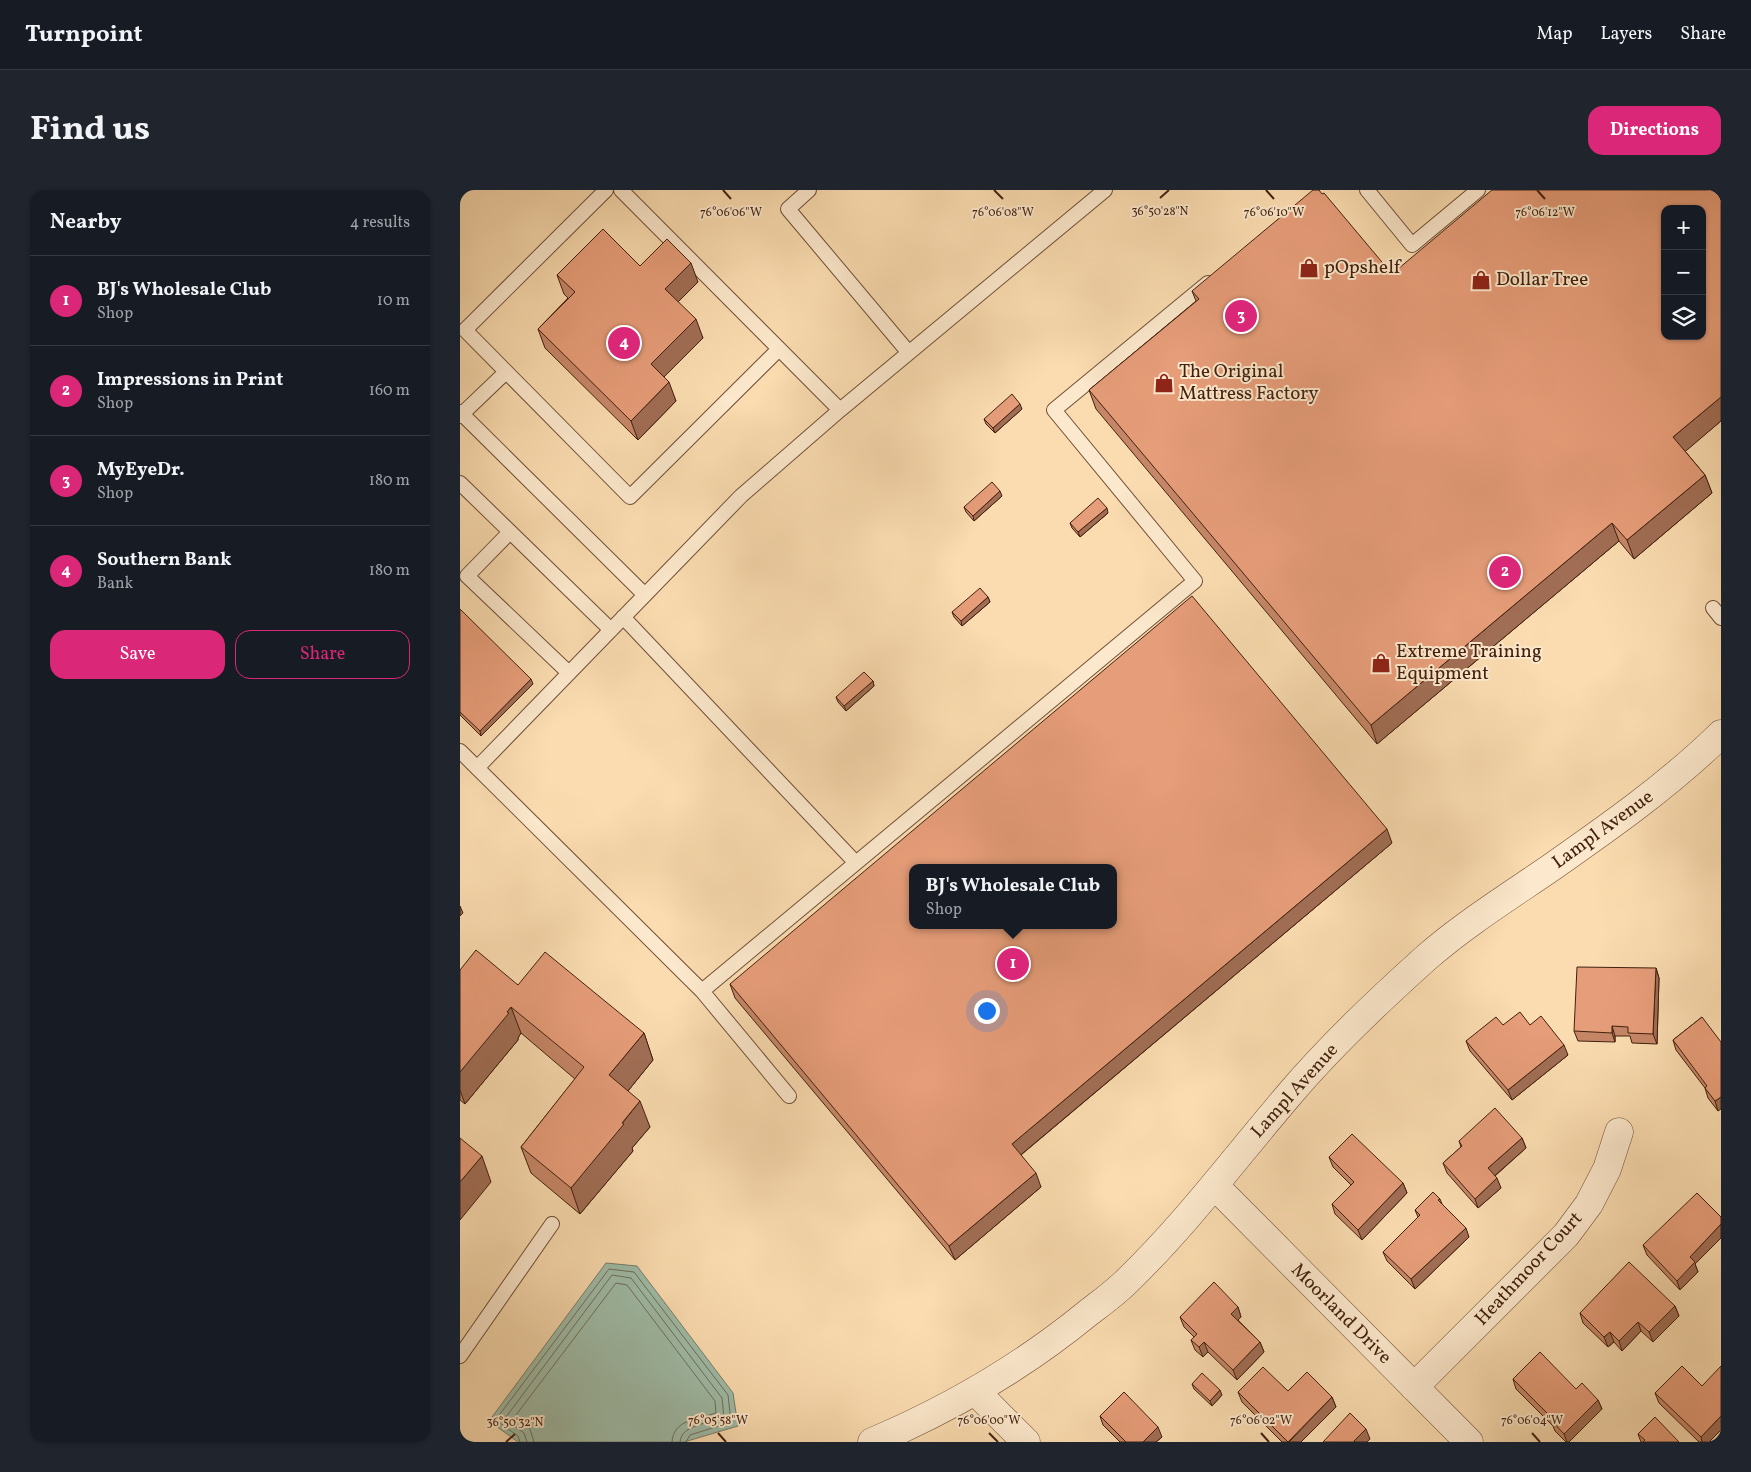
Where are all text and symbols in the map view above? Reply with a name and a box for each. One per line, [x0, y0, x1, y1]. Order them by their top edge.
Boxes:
text: Turnpoint [25, 18, 143, 52]
text: Map [1536, 22, 1572, 47]
text: Layers [1600, 22, 1652, 47]
text: Share [1680, 22, 1726, 47]
text: Find us [30, 106, 150, 154]
button: Directions [1588, 106, 1721, 155]
text: 36°50'28"N [1131, 204, 1189, 220]
text: 76°06'06"W [700, 205, 762, 221]
text: 76°06'08"W [972, 205, 1034, 221]
text: 76°06'10"W [1244, 205, 1304, 221]
text: 76°06'12"W [1515, 205, 1575, 221]
map controls [1661, 205, 1706, 340]
button: + [1661, 205, 1706, 250]
text: Nearby [50, 208, 121, 237]
text: 4 results [350, 212, 410, 234]
button: − [1661, 250, 1706, 295]
place label: pOpshelf [1324, 255, 1402, 281]
shop icon: pOpshelf [1298, 257, 1320, 279]
place label: Dollar Tree [1496, 267, 1588, 293]
shop icon: Dollar Tree [1470, 269, 1492, 291]
text: BJ's Wholesale Club [97, 277, 271, 303]
text: 1 [63, 290, 69, 312]
text: 10 m [377, 290, 410, 312]
button: layers [1661, 295, 1706, 340]
pin: 3 [1225, 297, 1257, 335]
text: Shop [97, 303, 133, 325]
pin: 4 [608, 324, 640, 362]
place label: The Original Mattress Factory [1179, 359, 1319, 407]
text: Impressions in Print [97, 367, 283, 393]
shop icon: The Original Mattress Factory [1153, 372, 1175, 394]
text: 2 [62, 380, 70, 402]
text: 160 m [369, 380, 410, 402]
text: Shop [97, 393, 133, 415]
text: MyEyeDr. [97, 457, 185, 483]
text: 3 [62, 470, 70, 492]
text: 180 m [369, 470, 410, 492]
text: Shop [97, 483, 133, 505]
text: Southern Bank [97, 547, 232, 573]
pin: 2 [1489, 553, 1521, 591]
text: 4 [61, 560, 71, 582]
text: 180 m [369, 560, 410, 582]
text: Bank [97, 573, 133, 595]
button: Save [50, 630, 225, 679]
button: Share [235, 630, 410, 679]
place label: Extreme Training Equipment [1396, 639, 1542, 687]
shop icon: Extreme Training Equipment [1370, 652, 1392, 674]
street label: Lampl Avenue [1547, 784, 1659, 876]
popup [909, 864, 1117, 929]
text: BJ's Wholesale Club [926, 873, 1100, 899]
text: Shop [926, 899, 962, 921]
pin: 1 [997, 945, 1029, 983]
your location [974, 998, 1000, 1024]
street label: Lampl Avenue [1245, 1038, 1345, 1144]
street label: Heathmoor Court [1469, 1206, 1589, 1332]
street label: Moorland Drive [1285, 1258, 1397, 1370]
text: 76°05'58"W [688, 1413, 748, 1429]
text: 76°06'00"W [958, 1413, 1020, 1429]
text: 76°06'02"W [1230, 1413, 1292, 1429]
text: 76°06'04"W [1501, 1413, 1563, 1429]
text: 36°50'32"N [487, 1415, 544, 1431]

